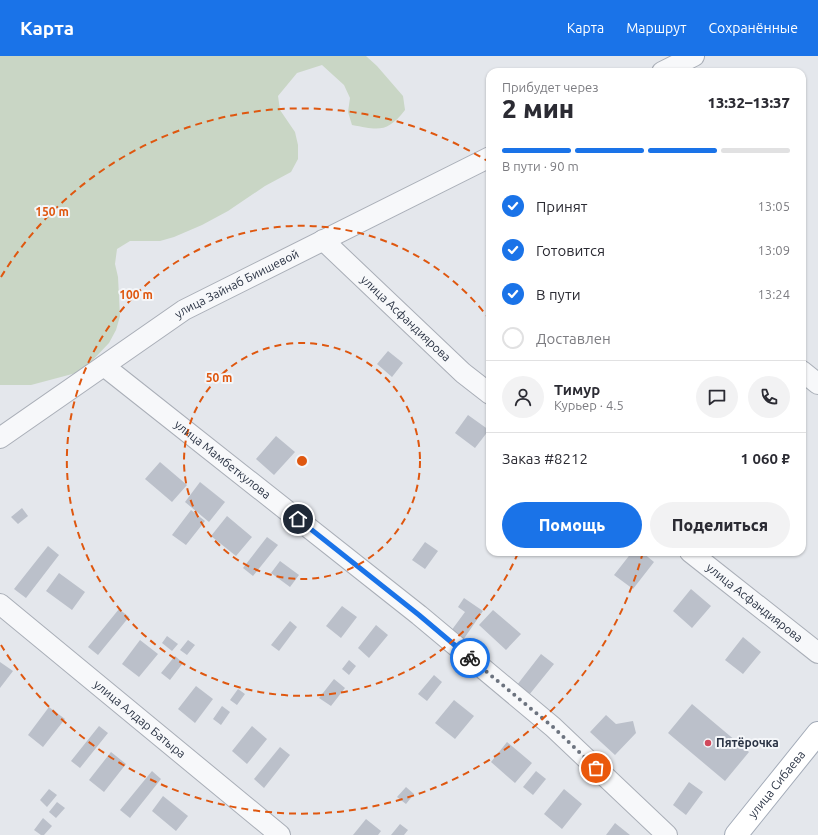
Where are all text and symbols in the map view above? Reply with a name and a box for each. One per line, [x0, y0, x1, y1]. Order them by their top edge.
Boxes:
text: Карта [20, 17, 74, 39]
text: Карта [567, 20, 604, 36]
text: Маршрут [626, 20, 687, 36]
text: Сохранённые [709, 20, 798, 36]
text: Прибудет через [502, 80, 599, 94]
text: 2 мин [502, 94, 574, 123]
text: 13:32–13:37 [707, 94, 790, 111]
text: В пути · 90 m [502, 159, 579, 173]
icon: check [502, 195, 524, 217]
text: Принят [536, 198, 588, 215]
text: 13:05 [757, 199, 790, 213]
text: 150 m [35, 205, 69, 218]
icon: check [502, 239, 524, 261]
text: Готовится [536, 242, 605, 259]
text: 13:09 [757, 243, 790, 257]
street label: улица Зайнаб Биишевой [172, 247, 301, 321]
street label: улица Асфандиярова [358, 273, 454, 364]
icon: check [502, 283, 524, 305]
text: В пути [536, 286, 581, 303]
text: 13:24 [757, 287, 790, 301]
text: 100 m [119, 288, 153, 301]
text: Доставлен [536, 330, 611, 347]
text: 50 m [206, 371, 232, 384]
button: person [502, 376, 544, 418]
button: chat [696, 376, 738, 418]
button: phone [748, 376, 790, 418]
text: Тимур [554, 381, 600, 398]
text: Курьер · 4.5 [554, 398, 624, 412]
street label: улица Мамбеткулова [172, 417, 273, 501]
text: Заказ #8212 [502, 450, 588, 467]
text: 1 060 ₽ [741, 450, 790, 467]
centre of rings [295, 454, 309, 468]
pin [281, 502, 315, 536]
button: Помощь [502, 502, 642, 548]
button: Поделиться [650, 502, 790, 548]
icon: home [287, 508, 309, 530]
street label: улица Асфандиярова [704, 560, 805, 644]
courier [450, 638, 490, 678]
icon: bike [459, 647, 481, 669]
street label: улица Алдар Батыра [92, 677, 188, 760]
place label: Пятёрочка [716, 736, 779, 749]
marker: Пятёрочка [703, 738, 713, 748]
street label: улица Сибаева [745, 748, 807, 820]
pin [579, 751, 613, 785]
icon: bag [585, 757, 607, 779]

